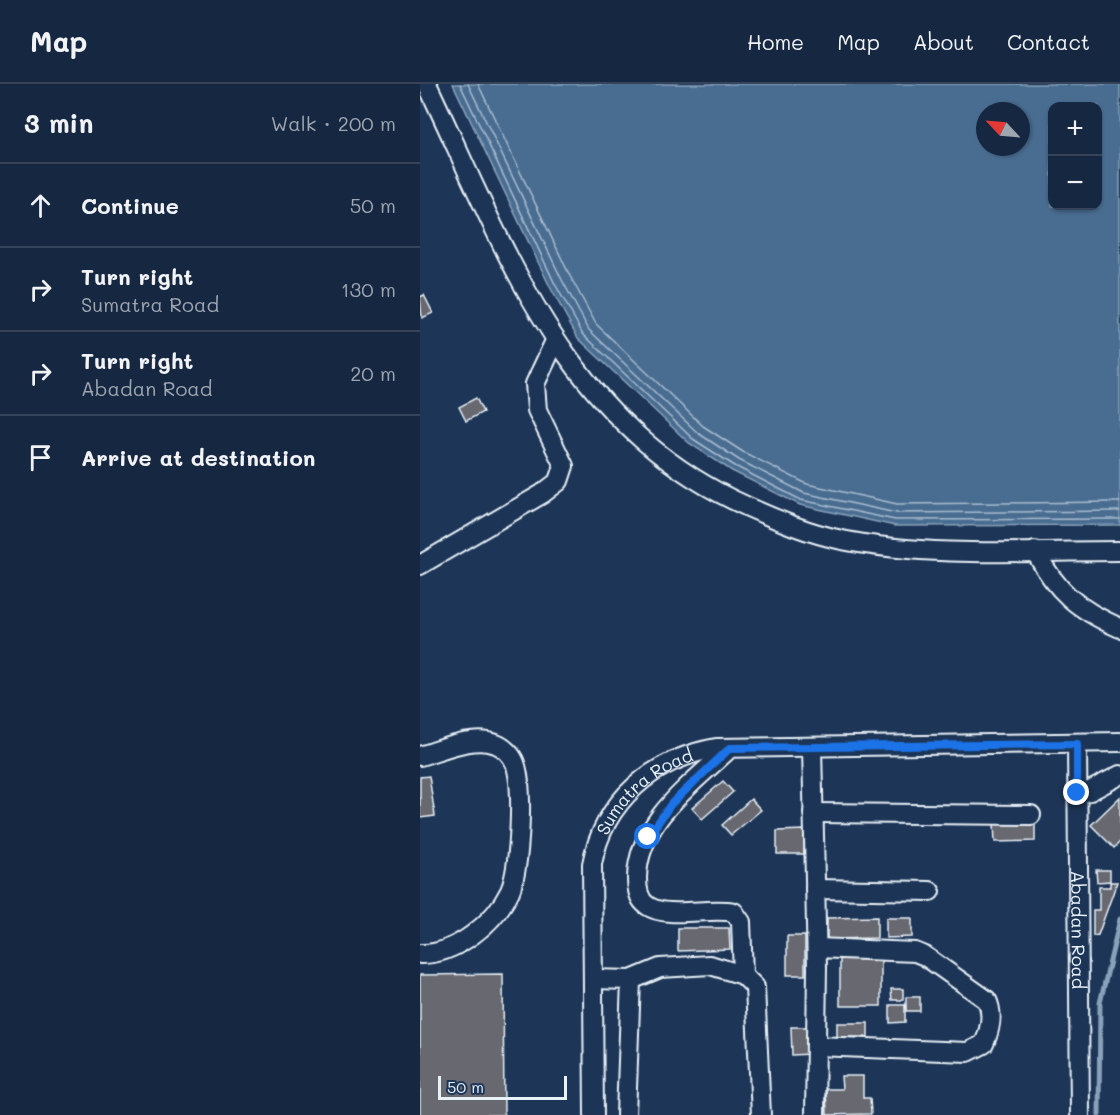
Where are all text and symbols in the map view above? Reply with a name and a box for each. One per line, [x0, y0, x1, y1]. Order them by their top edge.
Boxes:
text: Map [30, 23, 87, 59]
text: Home [747, 28, 804, 55]
text: Map [837, 28, 880, 55]
text: About [913, 28, 974, 55]
text: Contact [1007, 28, 1090, 55]
north arrow [976, 102, 1030, 156]
map controls [1048, 102, 1102, 210]
button: + [1048, 102, 1102, 156]
text: 3 min [24, 106, 93, 140]
text: Walk · 200 m [271, 110, 396, 136]
button: − [1048, 156, 1102, 210]
icon: ahead [24, 189, 57, 222]
text: Continue [81, 191, 179, 220]
text: 50 m [350, 192, 396, 218]
text: Turn right [81, 262, 193, 291]
icon: right [24, 273, 57, 306]
text: 130 m [341, 276, 396, 302]
text: Sumatra Road [81, 291, 219, 317]
text: Turn right [81, 346, 193, 375]
icon: right [24, 357, 57, 390]
text: 20 m [350, 360, 396, 386]
text: Abadan Road [81, 375, 212, 401]
icon: arrive [24, 441, 57, 474]
text: Arrive at destination [81, 443, 316, 472]
street label: Sumatra Road [590, 743, 696, 839]
route end [1063, 779, 1089, 805]
route start [634, 823, 660, 849]
street label: Abadan Road [1066, 871, 1091, 989]
scale bar [438, 1073, 567, 1100]
text: 50 m [447, 1076, 484, 1097]

